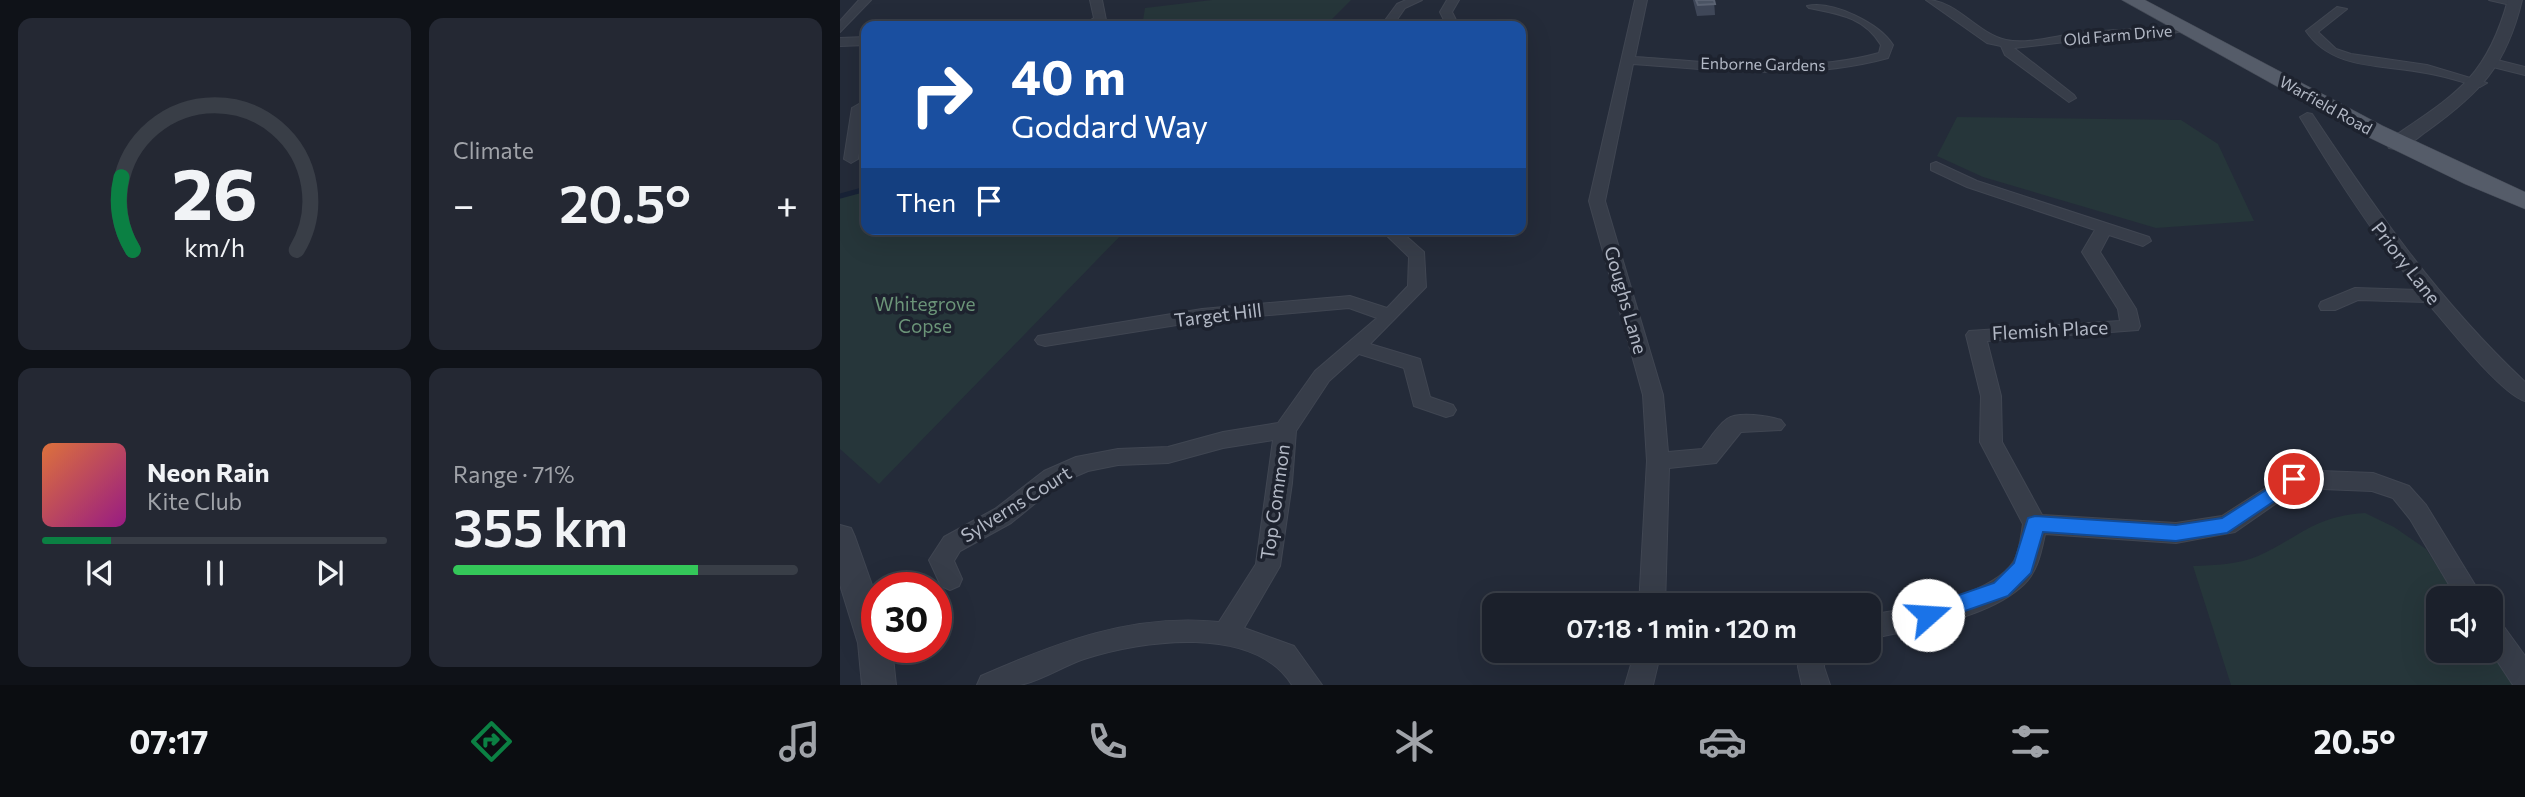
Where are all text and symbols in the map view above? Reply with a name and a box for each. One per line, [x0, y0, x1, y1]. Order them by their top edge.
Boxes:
street label: Old Farm Drive [2063, 20, 2173, 49]
text: 40 m [1011, 45, 1126, 105]
icon: right [896, 49, 987, 140]
street label: Enborne Gardens [1700, 53, 1826, 74]
street label: Warfield Road [2277, 71, 2376, 138]
text: Goddard Way [1011, 105, 1208, 145]
text: Climate [453, 136, 534, 164]
text: 26 [172, 146, 257, 235]
text: 20.5° [559, 170, 691, 234]
text: − [453, 180, 475, 227]
text: + [776, 180, 798, 227]
icon: arrive [970, 182, 1008, 220]
text: Then [896, 186, 956, 217]
street label: Priory Lane [2367, 217, 2446, 309]
text: km/h [184, 232, 245, 262]
street label: Goughs Lane [1600, 243, 1653, 356]
park label: Whitegrove Copse [875, 292, 975, 337]
street label: Target Hill [1173, 298, 1263, 331]
street label: Flemish Place [1991, 315, 2109, 344]
street label: Top Common [1255, 443, 1294, 561]
pin [2264, 449, 2324, 509]
text: Neon Rain [147, 456, 270, 487]
text: Range · 71% [453, 460, 574, 488]
street label: Sylverns Court [956, 460, 1075, 547]
icon: arrive [2275, 460, 2313, 498]
text: Kite Club [147, 487, 242, 515]
text: 355 km [453, 494, 628, 558]
icon: previous [81, 554, 119, 592]
icon: pause [196, 554, 234, 592]
icon: next [311, 554, 349, 592]
speed limit sign: 30 [861, 572, 952, 663]
position arrow [1891, 578, 1965, 652]
map controls [2426, 586, 2503, 663]
button: sound [2426, 586, 2503, 663]
text: 07:18 · 1 min · 120 m [1566, 612, 1797, 643]
icon: directions [467, 717, 516, 766]
icon: music [775, 717, 824, 766]
icon: phone [1083, 717, 1132, 766]
icon: climate [1390, 717, 1439, 766]
icon: car [1698, 717, 1747, 766]
icon: filters [2006, 717, 2055, 766]
text: 07:17 [129, 721, 208, 761]
text: 20.5° [2313, 721, 2396, 761]

